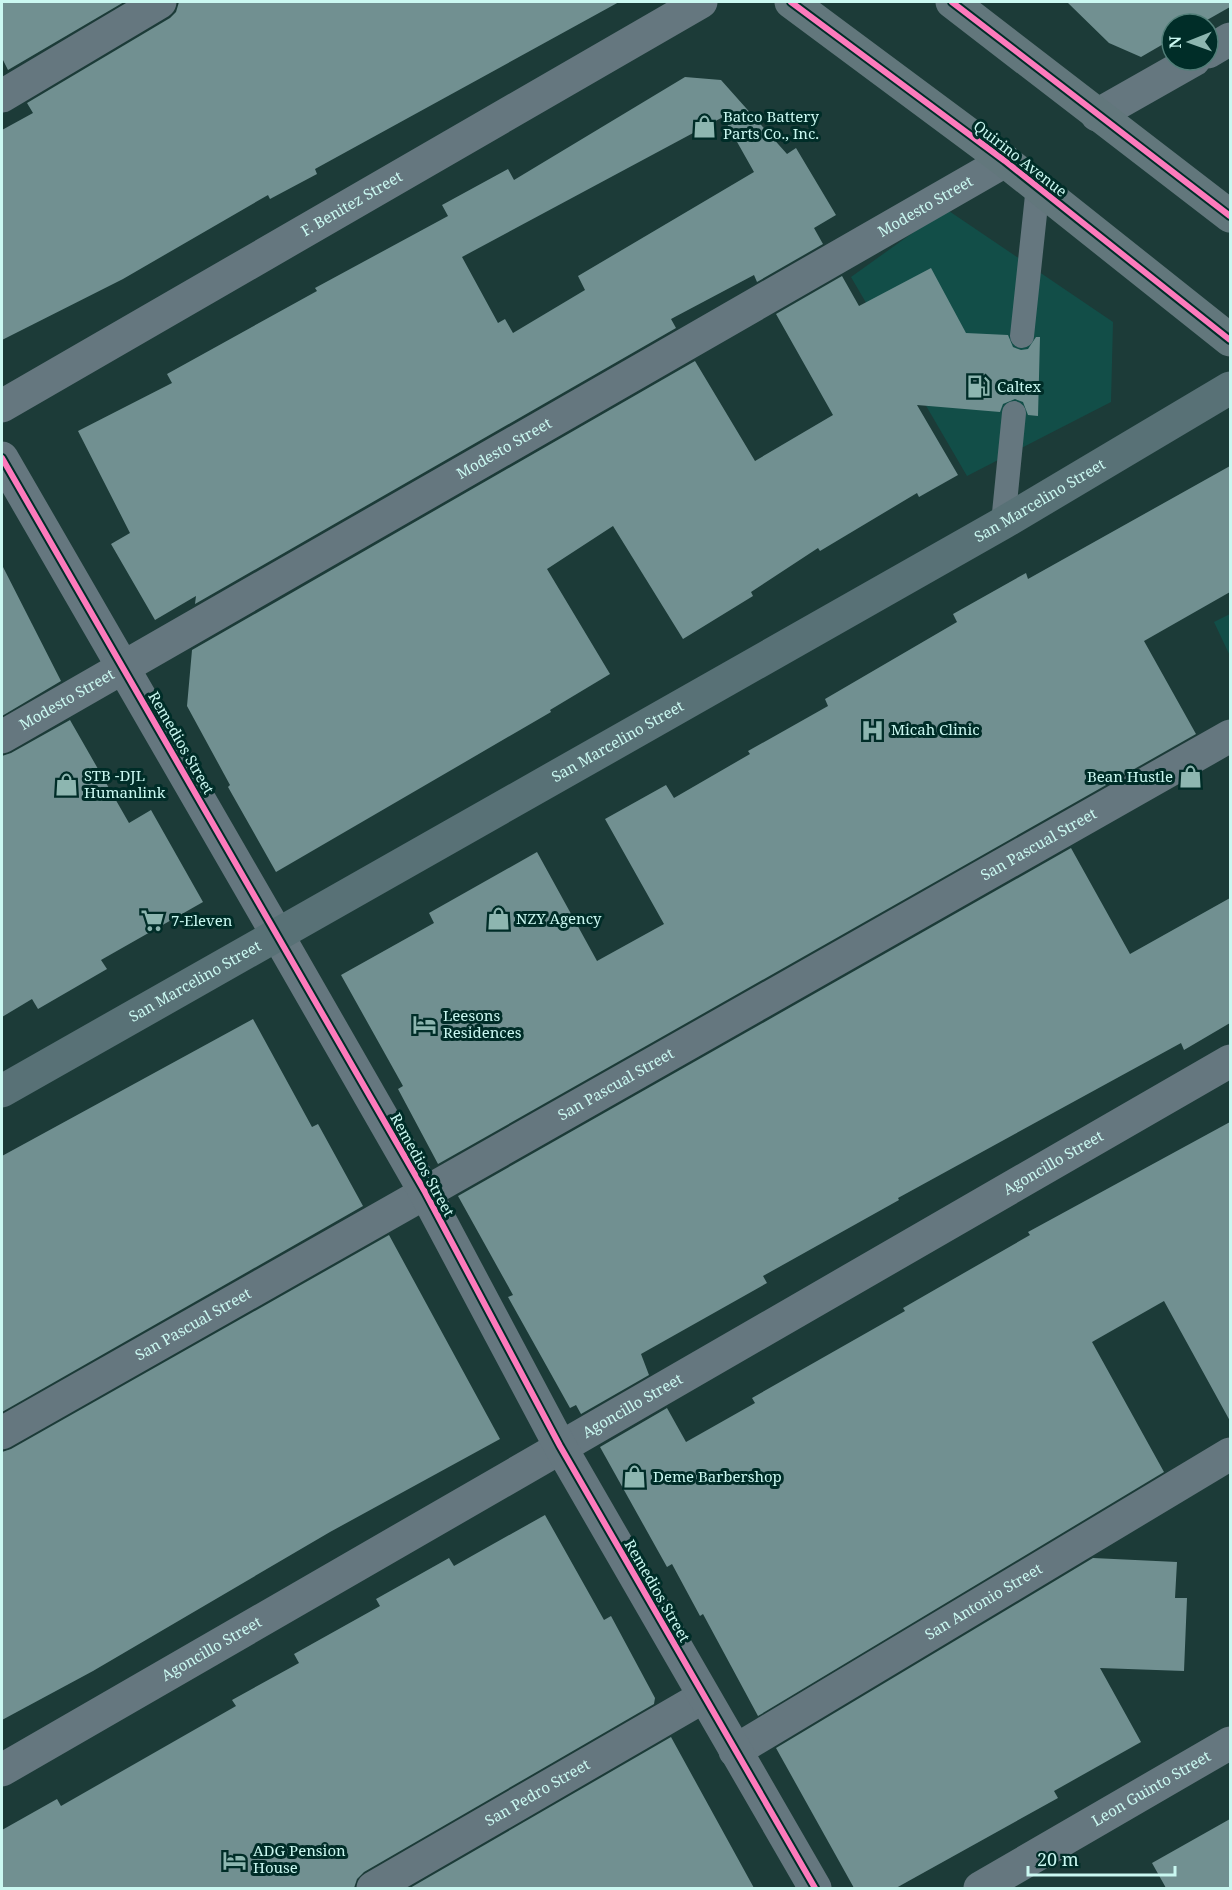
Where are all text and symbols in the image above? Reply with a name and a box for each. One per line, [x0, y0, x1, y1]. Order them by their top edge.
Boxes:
north arrow [1160, 12, 1220, 72]
text: N [1164, 35, 1186, 49]
place label: Batco Battery Parts Co., Inc. [723, 106, 819, 143]
shop icon: Batco Battery Parts Co., Inc. [692, 113, 718, 139]
street label: Quirino Avenue [970, 115, 1071, 201]
street label: F. Benitez Street [297, 166, 406, 240]
street label: Modesto Street [874, 171, 976, 241]
fuel station icon: Caltex [966, 374, 992, 400]
place label: Caltex [997, 376, 1042, 396]
street label: Modesto Street [452, 413, 555, 483]
street label: San Marcelino Street [970, 453, 1109, 546]
street label: Modesto Street [15, 664, 118, 734]
street label: Remedios Street [144, 688, 219, 797]
street label: San Marcelino Street [548, 695, 687, 786]
hospital icon: Micah Clinic [860, 717, 886, 743]
place label: Micah Clinic [891, 719, 980, 739]
shop icon: Bean Hustle [1178, 764, 1204, 790]
place label: STB -DJL Humanlink [84, 765, 166, 802]
place label: Bean Hustle [1087, 766, 1173, 786]
shop icon: STB -DJL Humanlink [53, 772, 79, 798]
street label: San Pascual Street [977, 803, 1100, 885]
shop icon: NZY Agency [485, 906, 511, 932]
supermarket icon: 7-Eleven [140, 908, 166, 934]
place label: NZY Agency [516, 908, 602, 928]
place label: 7-Eleven [171, 910, 233, 930]
street label: San Marcelino Street [125, 935, 264, 1026]
place label: Leesons Residences [443, 1005, 522, 1042]
hotel icon: Leesons Residences [412, 1012, 438, 1038]
street label: San Pascual Street [554, 1043, 677, 1124]
street label: Remedios Street [386, 1109, 460, 1220]
street label: Agoncillo Street [999, 1125, 1107, 1199]
street label: San Pascual Street [131, 1283, 254, 1364]
street label: Agoncillo Street [578, 1368, 686, 1442]
shop icon: Deme Barbershop [622, 1464, 648, 1490]
place label: Deme Barbershop [653, 1466, 782, 1486]
street label: Remedios Street [620, 1536, 695, 1645]
street label: San Antonio Street [921, 1558, 1045, 1644]
street label: Agoncillo Street [157, 1611, 265, 1685]
street label: Leon Guinto Street [1088, 1746, 1214, 1830]
street label: San Pedro Street [481, 1754, 593, 1830]
scale bar [1028, 1839, 1175, 1877]
place label: ADG Pension House [253, 1840, 346, 1877]
hotel icon: ADG Pension House [222, 1847, 248, 1873]
text: 20 m [1037, 1847, 1079, 1871]

